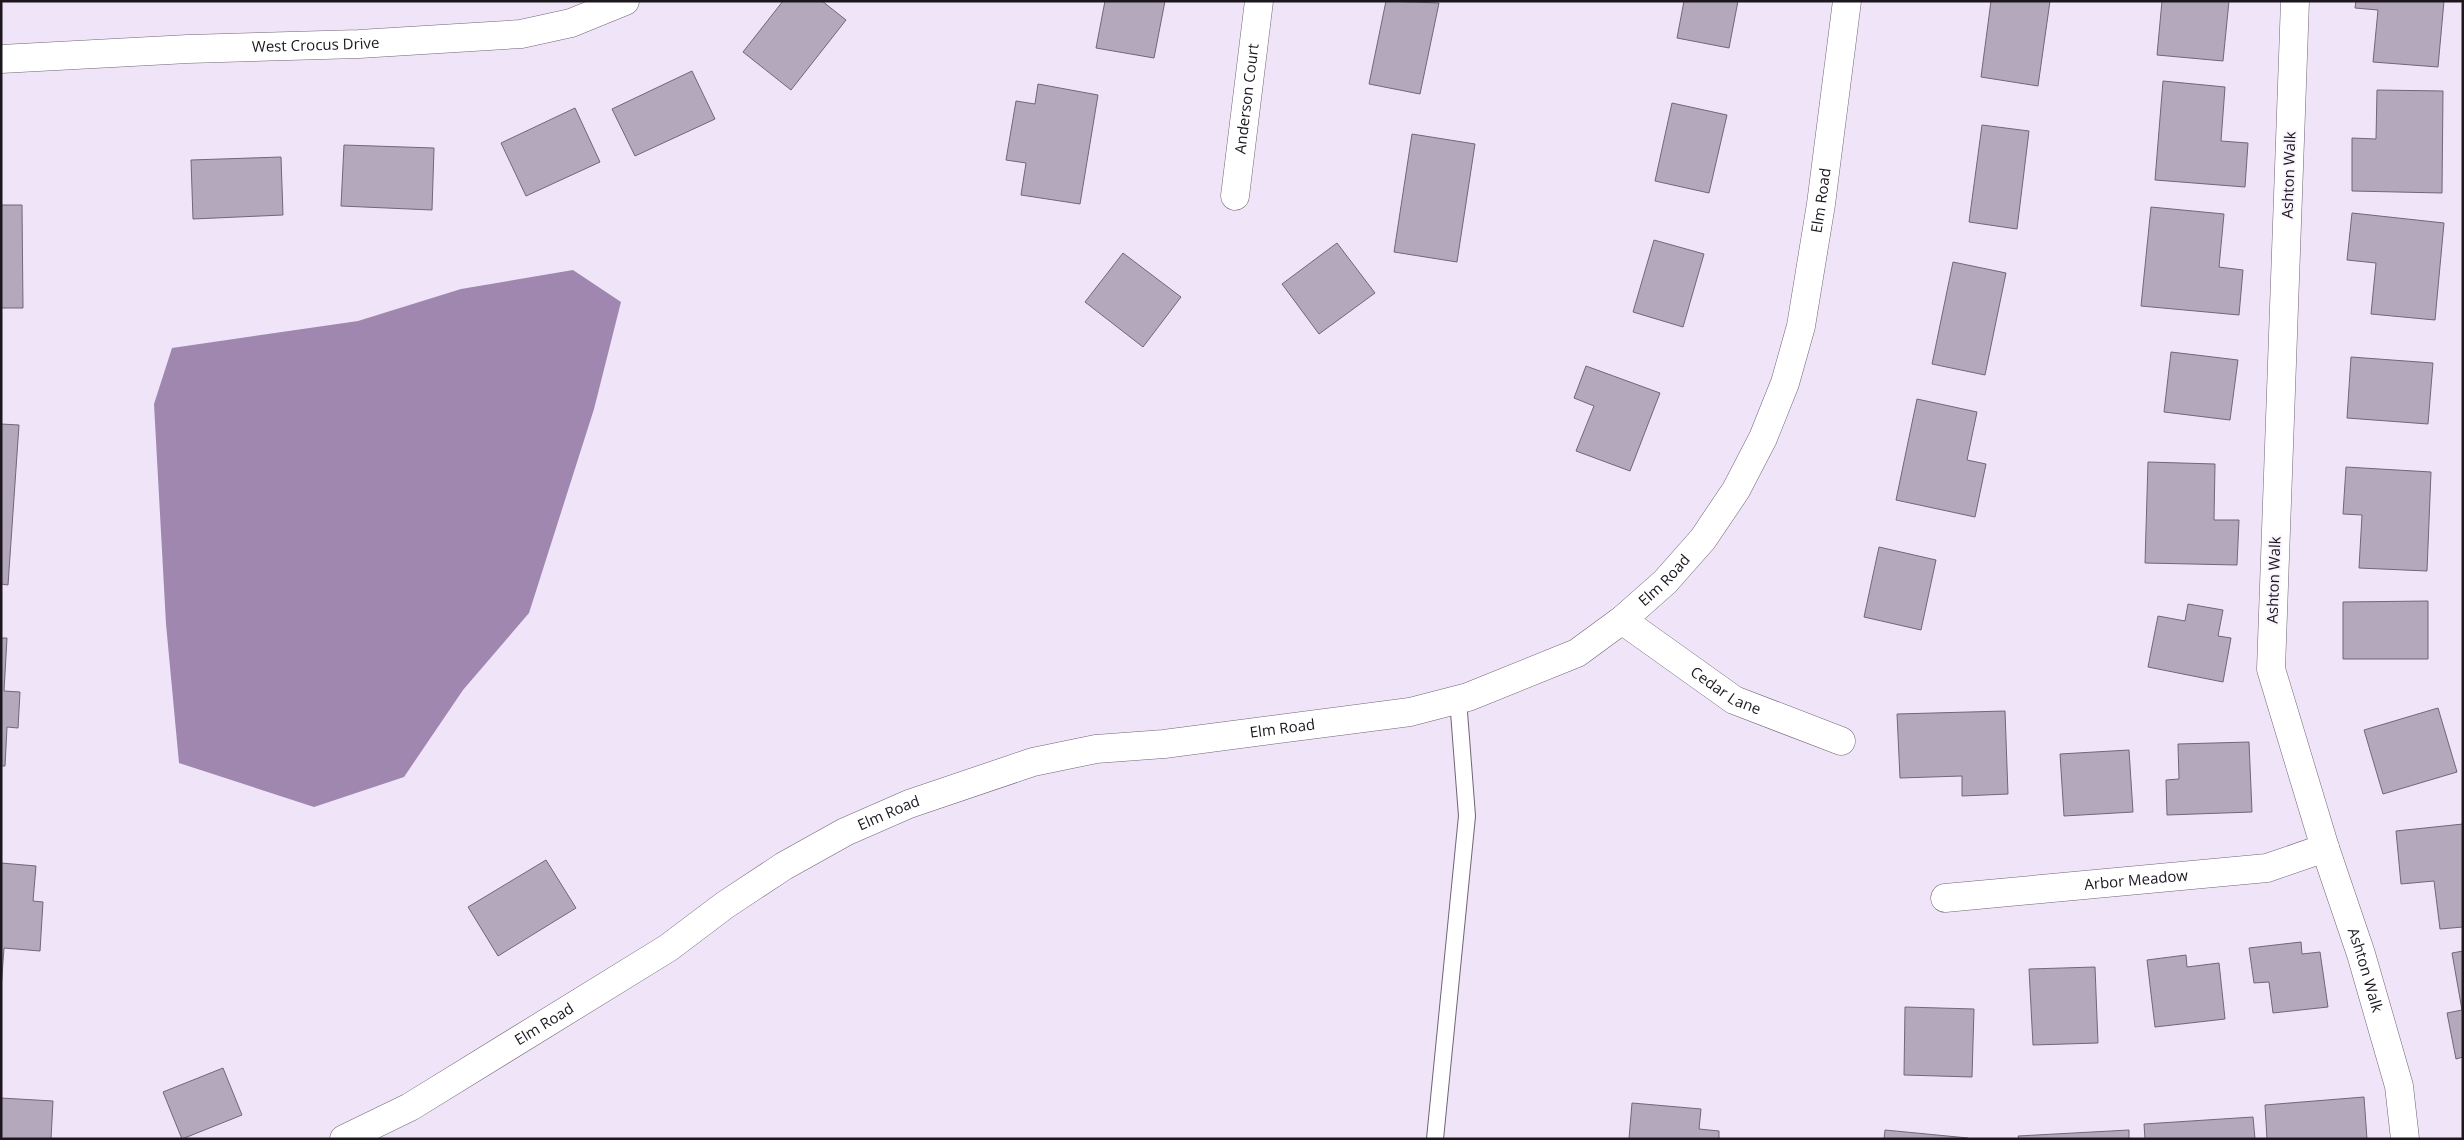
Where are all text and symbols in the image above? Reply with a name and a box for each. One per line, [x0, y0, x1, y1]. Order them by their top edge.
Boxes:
street label: West Crocus Drive [252, 32, 380, 56]
street label: Anderson Court [1229, 42, 1263, 155]
street label: Ashton Walk [2276, 131, 2300, 219]
street label: Elm Road [1805, 167, 1835, 234]
street label: Ashton Walk [2261, 536, 2285, 624]
street label: Elm Road [1634, 550, 1694, 610]
street label: Cedar Lane [1687, 661, 1764, 718]
street label: Elm Road [1248, 713, 1316, 742]
street label: Elm Road [854, 790, 922, 834]
street label: Arbor Meadow [2083, 864, 2189, 894]
street label: Ashton Walk [2344, 925, 2388, 1015]
street label: Elm Road [510, 998, 577, 1049]

